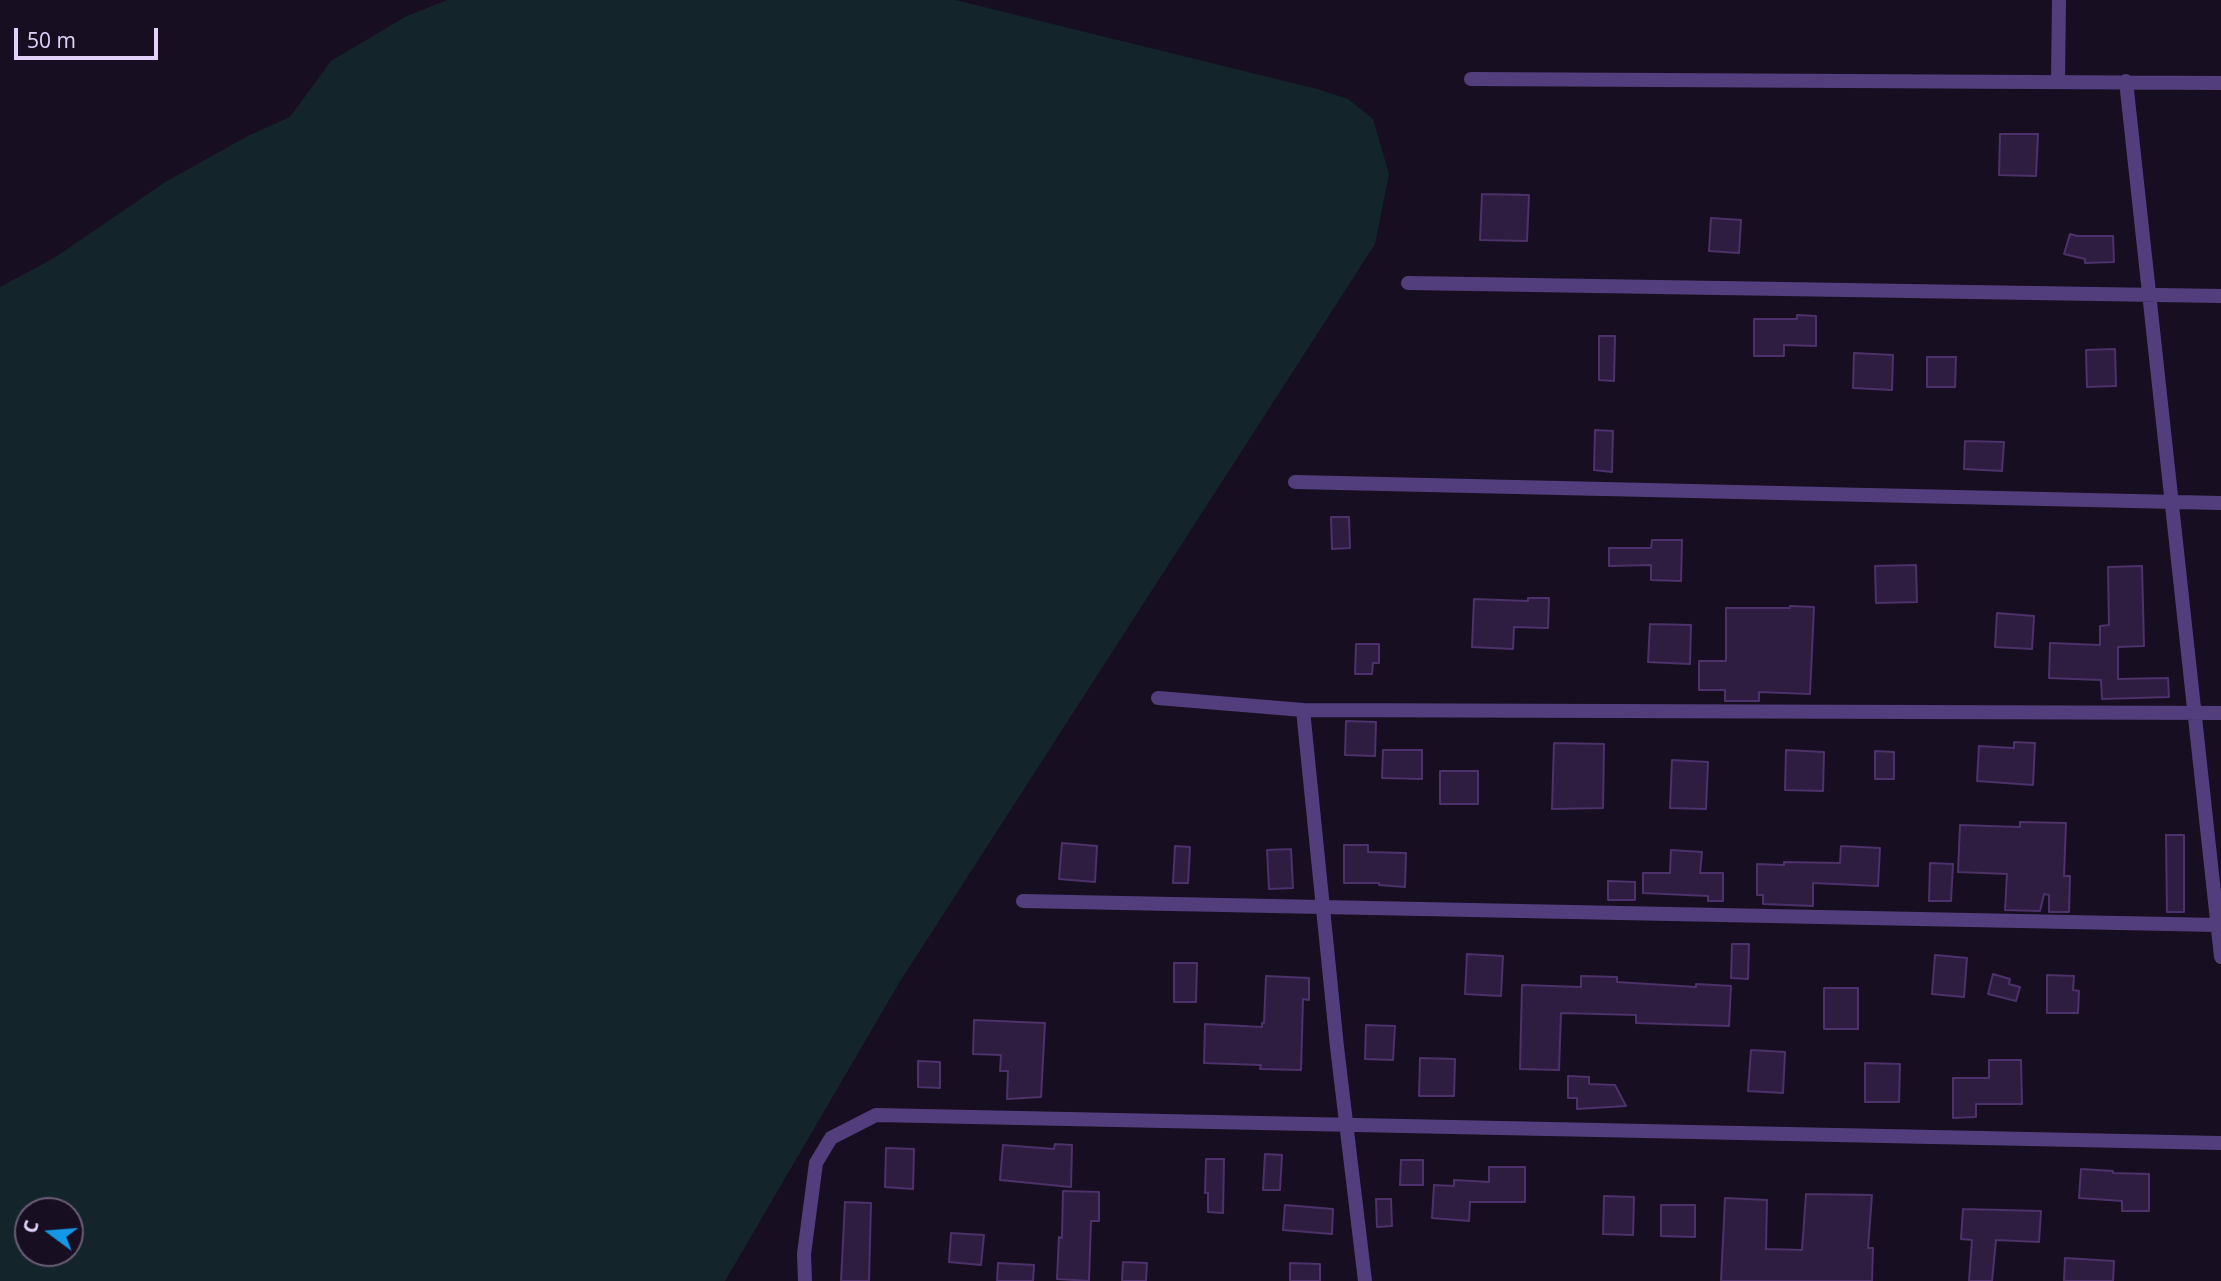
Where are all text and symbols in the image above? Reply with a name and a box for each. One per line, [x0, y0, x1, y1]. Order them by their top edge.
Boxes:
scale bar [18, 14, 161, 58]
text: 50 m [27, 26, 76, 54]
north arrow [14, 1197, 84, 1267]
text: С [17, 1217, 45, 1236]

